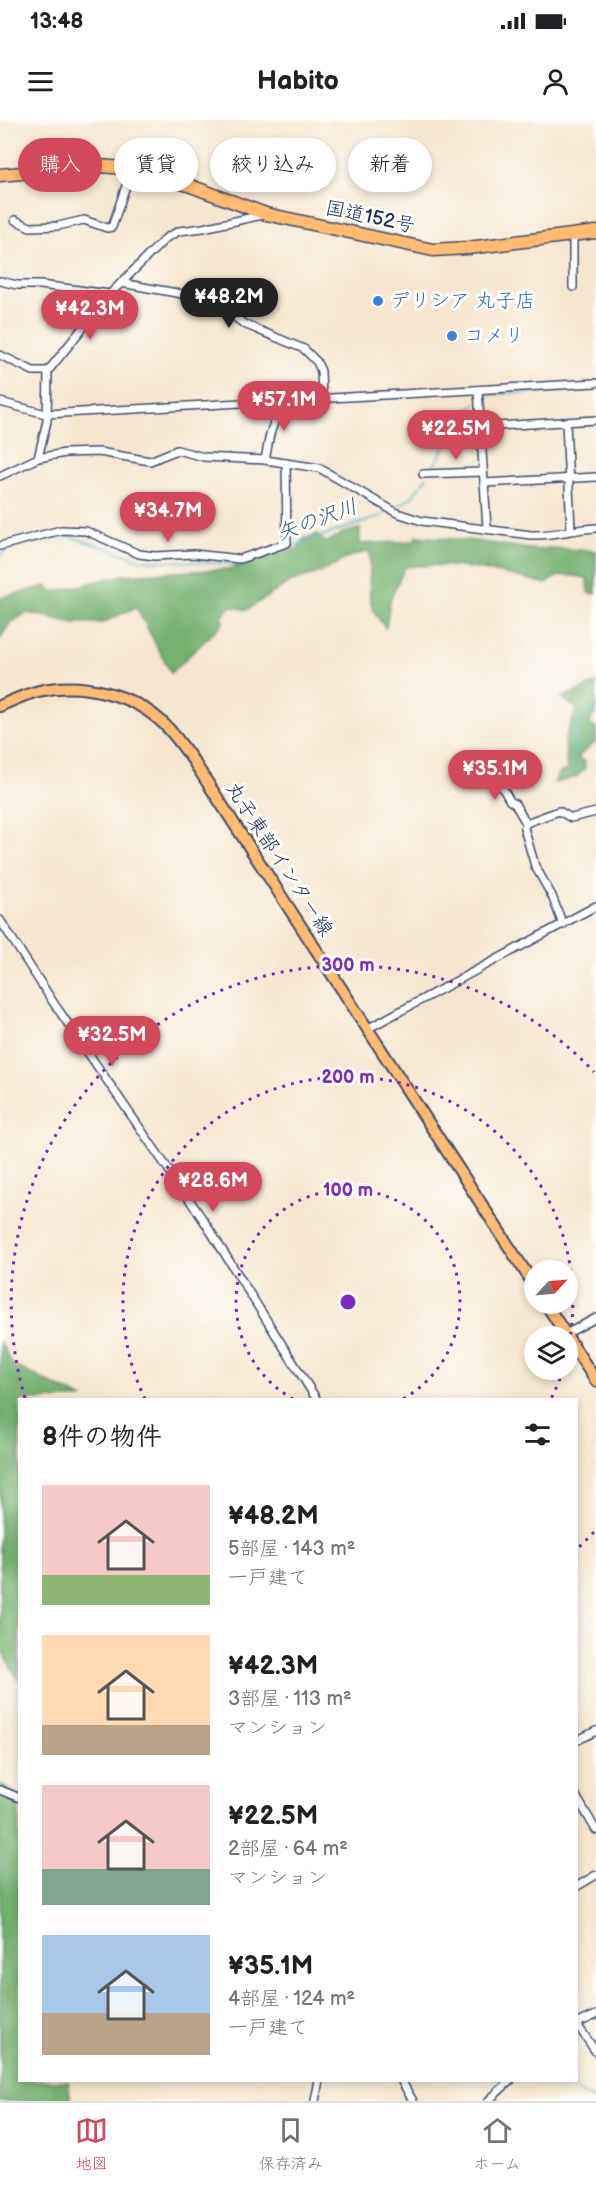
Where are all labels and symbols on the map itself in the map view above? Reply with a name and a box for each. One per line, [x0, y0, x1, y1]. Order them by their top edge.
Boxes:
street label: 国道152号 [323, 196, 417, 238]
pin: ¥48.2M [180, 278, 278, 329]
place label: デリシア 丸子店 [390, 289, 535, 313]
pin: ¥42.3M [41, 290, 139, 341]
marker: デリシア 丸子店 [371, 294, 385, 308]
place label: コメリ [464, 324, 524, 348]
marker: コメリ [445, 329, 459, 343]
pin: ¥57.1M [235, 381, 333, 432]
pin: ¥22.5M [407, 410, 505, 461]
pin: ¥34.7M [119, 492, 217, 543]
water label: 矢の沢川 [273, 494, 361, 546]
pin: ¥35.1M [446, 750, 544, 801]
street label: 丸子東部インター線 [220, 777, 338, 941]
text: 300 m [321, 955, 375, 976]
pin: ¥32.5M [63, 1016, 161, 1067]
text: 200 m [321, 1067, 375, 1088]
pin: ¥28.6M [164, 1162, 262, 1213]
text: 100 m [323, 1180, 373, 1201]
north arrow [524, 1260, 578, 1314]
centre of rings [338, 1292, 358, 1312]

